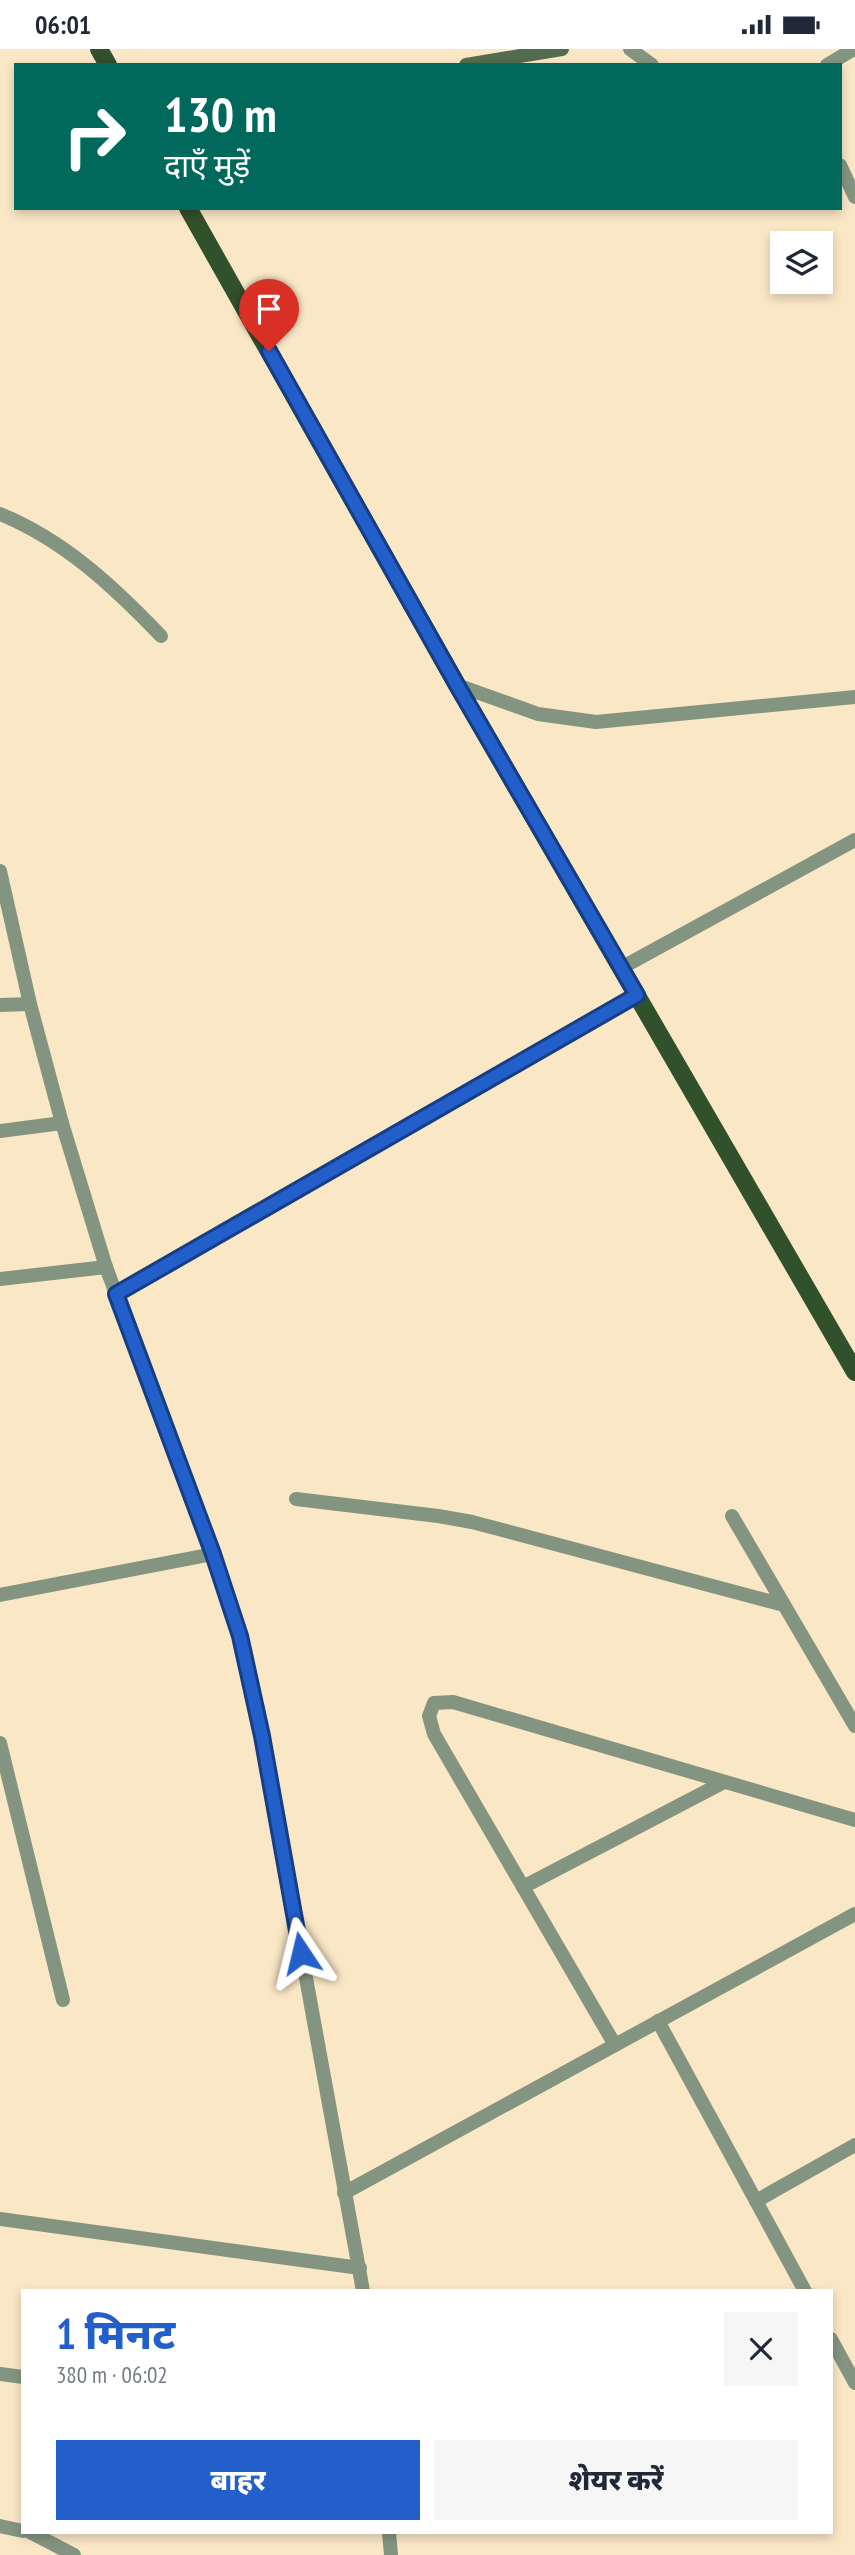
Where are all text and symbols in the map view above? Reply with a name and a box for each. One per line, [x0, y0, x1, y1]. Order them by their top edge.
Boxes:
text: 06:01 [35, 8, 91, 41]
text: 130 m [164, 82, 277, 146]
icon: right [49, 91, 140, 182]
text: दाएँ मुड़ें [164, 144, 250, 186]
map controls [770, 231, 833, 294]
button: layers [770, 231, 833, 294]
pin [239, 279, 299, 351]
icon: arrive [250, 290, 288, 328]
position arrow [264, 1916, 338, 1990]
text: 1 मिनट [56, 2306, 175, 2361]
button: close [724, 2312, 798, 2386]
text: 380 m · 06:02 [56, 2360, 168, 2389]
button: बाहर [56, 2440, 420, 2520]
button: शेयर करें [434, 2440, 798, 2520]

